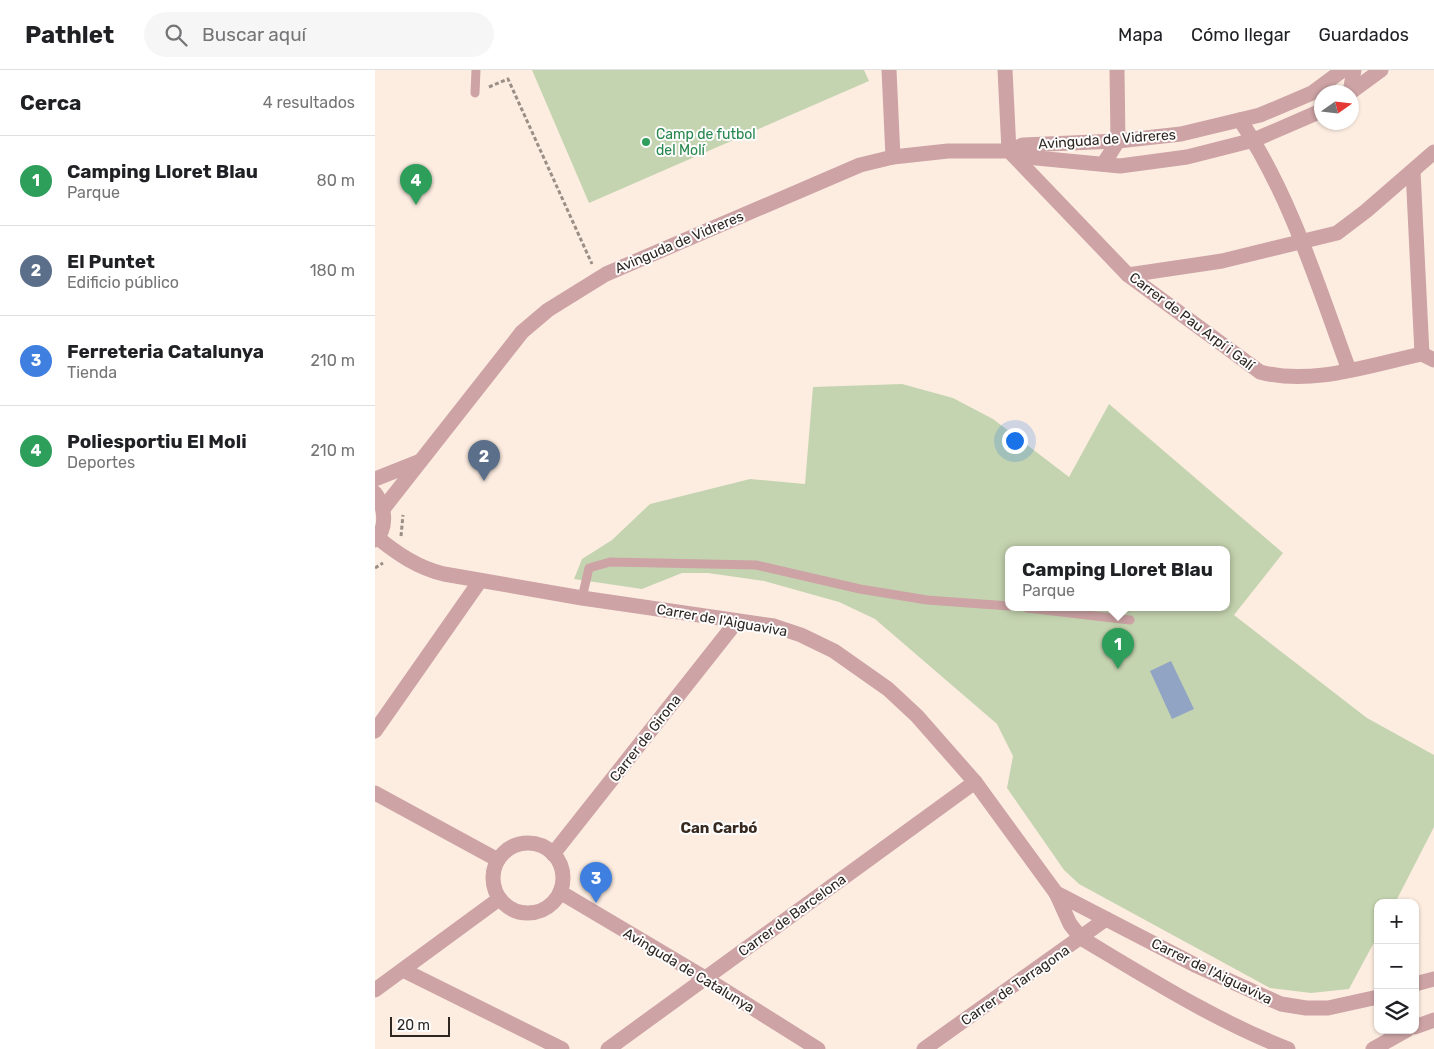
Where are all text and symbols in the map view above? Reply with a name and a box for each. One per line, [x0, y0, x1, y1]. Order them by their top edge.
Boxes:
search box [144, 12, 494, 57]
text: Pathlet [25, 21, 114, 49]
icon: search [162, 21, 190, 49]
text: Buscar aquí [202, 23, 306, 46]
text: Mapa [1118, 24, 1163, 46]
text: Cómo llegar [1191, 24, 1290, 46]
text: Guardados [1318, 24, 1409, 46]
north arrow [1314, 85, 1359, 130]
text: Cerca [20, 90, 81, 115]
text: 4 resultados [263, 93, 355, 112]
place label: Camp de futbol del Molí [656, 126, 756, 159]
street label: Avinguda de Vidreres [1038, 126, 1177, 153]
marker: Camp de futbol del Molí [640, 136, 652, 148]
text: Camping Lloret Blau [67, 160, 258, 183]
pin: 4 [400, 164, 432, 205]
text: 1 [32, 171, 40, 190]
text: 80 m [317, 171, 355, 190]
text: Parque [67, 183, 120, 202]
street label: Avinguda de Vidreres [612, 208, 746, 277]
text: El Puntet [67, 250, 155, 273]
text: 2 [31, 261, 41, 280]
text: 180 m [310, 261, 355, 280]
street label: Carrer de Pau Arpí i Galí [1126, 269, 1258, 374]
text: Edificio público [67, 273, 179, 292]
text: Ferreteria Catalunya [67, 340, 264, 363]
text: 3 [31, 351, 41, 370]
text: 210 m [310, 351, 355, 370]
text: Tienda [67, 363, 117, 382]
your location [1002, 428, 1028, 454]
text: Poliesportiu El Moli [67, 430, 247, 453]
pin: 2 [468, 440, 500, 481]
text: 4 [31, 441, 41, 460]
text: 210 m [310, 441, 355, 460]
text: Deportes [67, 453, 135, 472]
popup [1005, 546, 1230, 611]
text: Camping Lloret Blau [1022, 558, 1213, 581]
text: Parque [1022, 581, 1075, 600]
street label: Carrer de l'Aiguaviva [655, 601, 789, 640]
pin: 1 [1102, 628, 1134, 669]
street label: Carrer de Girona [606, 691, 685, 785]
district label: Can Carbó [680, 819, 758, 837]
pin: 3 [580, 862, 612, 903]
street label: Carrer de Barcelona [735, 871, 849, 960]
map controls [1374, 899, 1419, 1034]
button: + [1374, 899, 1419, 944]
street label: Avinguda de Catalunya [620, 925, 757, 1016]
street label: Carrer de l'Aiguaviva [1149, 935, 1275, 1008]
street label: Carrer de Tarragona [958, 942, 1073, 1029]
button: − [1374, 944, 1419, 989]
button: layers [1374, 989, 1419, 1034]
scale bar [390, 1014, 450, 1037]
text: 20 m [397, 1017, 430, 1034]

